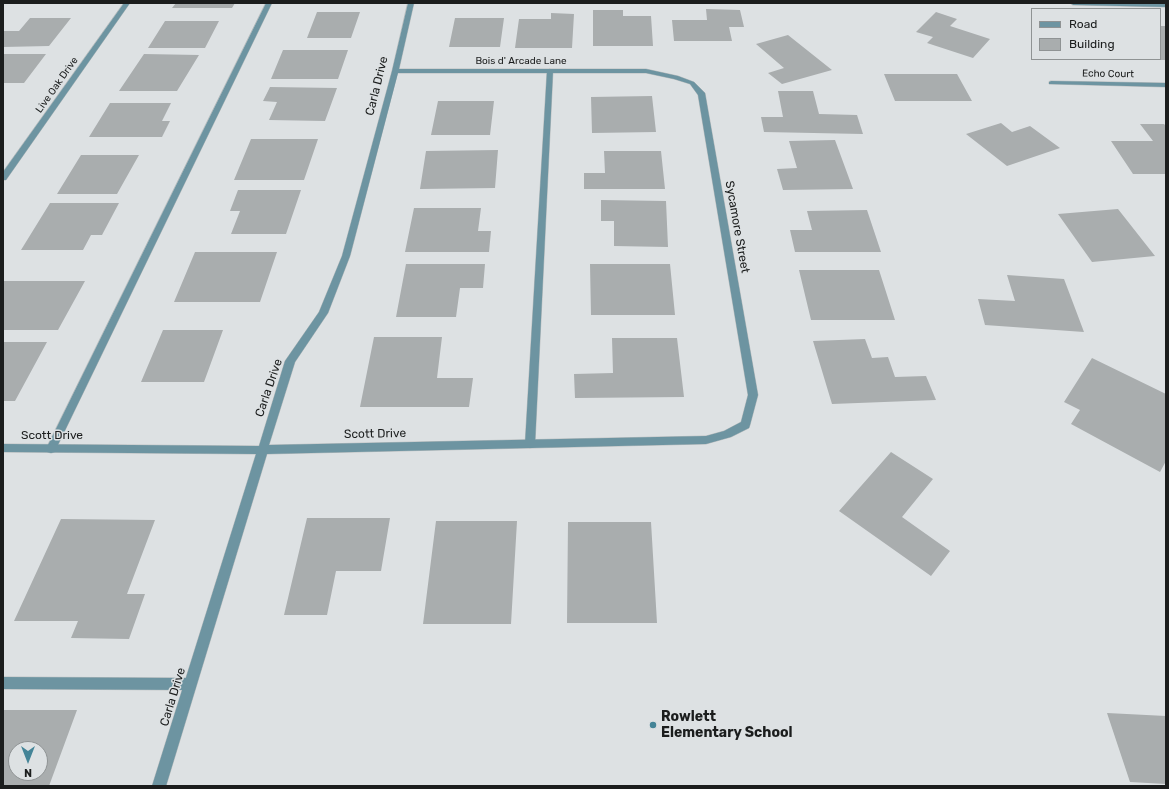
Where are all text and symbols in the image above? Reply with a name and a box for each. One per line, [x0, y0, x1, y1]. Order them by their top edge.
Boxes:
legend [1031, 8, 1161, 60]
text: Road [1069, 17, 1097, 31]
text: Building [1069, 37, 1115, 51]
street label: Live Oak Drive [33, 55, 81, 115]
street label: Carla Drive [363, 55, 391, 117]
street label: Bois d' Arcade Lane [475, 55, 567, 67]
street label: Echo Court [1082, 68, 1134, 80]
street label: Sycamore Street [722, 180, 752, 274]
street label: Carla Drive [252, 357, 286, 419]
street label: Scott Drive [344, 426, 406, 442]
street label: Scott Drive [21, 429, 83, 443]
street label: Carla Drive [157, 666, 189, 728]
place label: Rowlett Elementary School [661, 709, 793, 742]
marker: Rowlett Elementary School [648, 720, 658, 730]
north arrow [8, 741, 48, 781]
text: N [24, 766, 32, 779]

